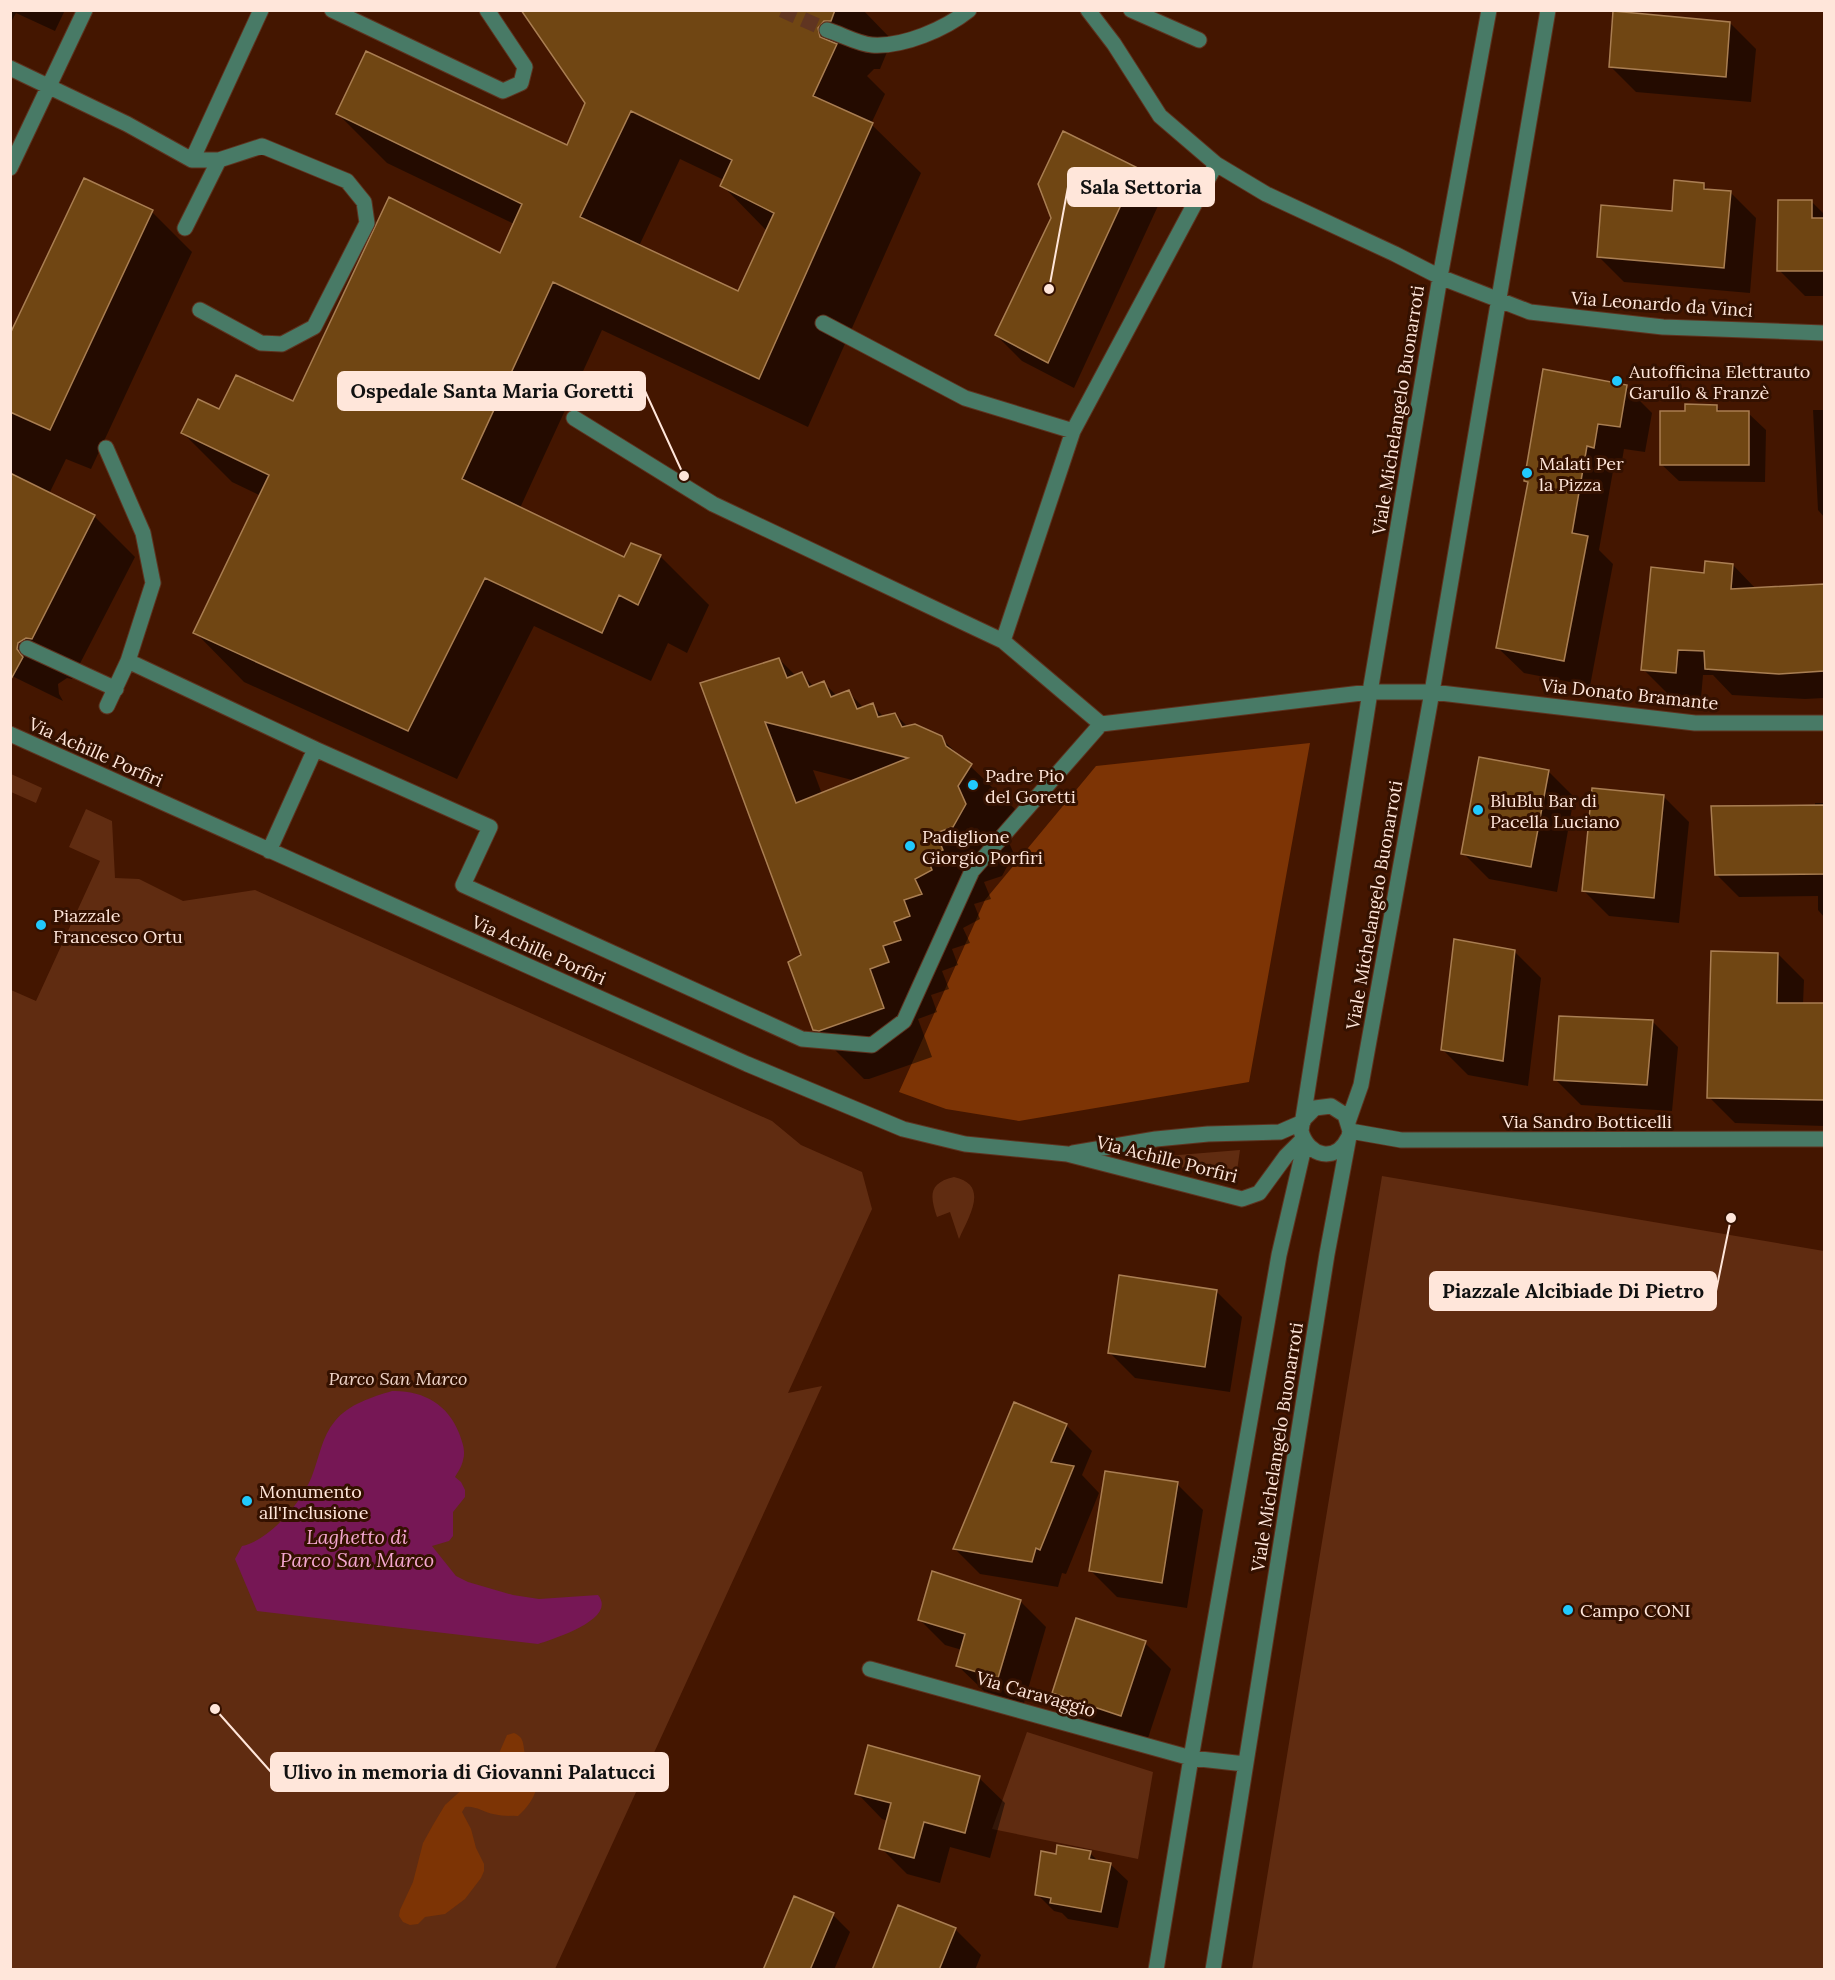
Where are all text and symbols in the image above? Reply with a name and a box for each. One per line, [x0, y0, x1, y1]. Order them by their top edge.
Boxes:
callout: Sala Settoria [1068, 168, 1214, 206]
text: Sala Settoria [1080, 174, 1202, 199]
street label: Viale Michelangelo Buonarroti [1367, 284, 1429, 537]
street label: Via Leonardo da Vinci [1569, 286, 1754, 322]
place label: Autofficina Elettrauto Garullo & Franzè [1628, 360, 1810, 404]
callout: Ospedale Santa Maria Goretti [338, 372, 645, 410]
marker: Autofficina Elettrauto Garullo & Franzè [1610, 374, 1624, 388]
text: Ospedale Santa Maria Goretti [351, 378, 634, 403]
place label: Malati Per la Pizza [1539, 452, 1624, 496]
marker: Malati Per la Pizza [1520, 466, 1534, 480]
street label: Via Donato Bramante [1539, 673, 1720, 715]
street label: Via Achille Porfiri [24, 712, 167, 792]
place label: Padre Pio del Goretti [985, 764, 1076, 808]
marker: Padre Pio del Goretti [966, 778, 980, 792]
street label: Viale Michelangelo Buonarroti [1341, 779, 1407, 1032]
place label: BluBlu Bar di Pacella Luciano [1490, 789, 1620, 833]
marker: BluBlu Bar di Pacella Luciano [1471, 803, 1485, 817]
place label: Padiglione Giorgio Porfiri [922, 825, 1043, 869]
marker: Padiglione Giorgio Porfiri [903, 839, 917, 853]
place label: Piazzale Francesco Ortu [53, 904, 183, 948]
street label: Via Achille Porfiri [467, 910, 610, 990]
marker: Piazzale Francesco Ortu [34, 918, 48, 932]
street label: Via Sandro Botticelli [1501, 1110, 1672, 1133]
street label: Via Achille Porfiri [1093, 1130, 1240, 1188]
callout: Piazzale Alcibiade Di Pietro [1430, 1272, 1716, 1310]
text: Piazzale Alcibiade Di Pietro [1442, 1278, 1704, 1303]
street label: Viale Michelangelo Buonarroti [1246, 1321, 1308, 1574]
park label: Parco San Marco [329, 1367, 467, 1390]
place label: Monumento all'Inclusione [259, 1480, 369, 1524]
marker: Monumento all'Inclusione [240, 1494, 254, 1508]
water label: Laghetto di Parco San Marco [280, 1524, 434, 1572]
place label: Campo CONI [1580, 1599, 1690, 1622]
marker: Campo CONI [1561, 1603, 1575, 1617]
street label: Via Caravaggio [973, 1666, 1098, 1722]
callout: Ulivo in memoria di Giovanni Palatucci [271, 1753, 668, 1791]
text: Ulivo in memoria di Giovanni Palatucci [283, 1759, 656, 1784]

